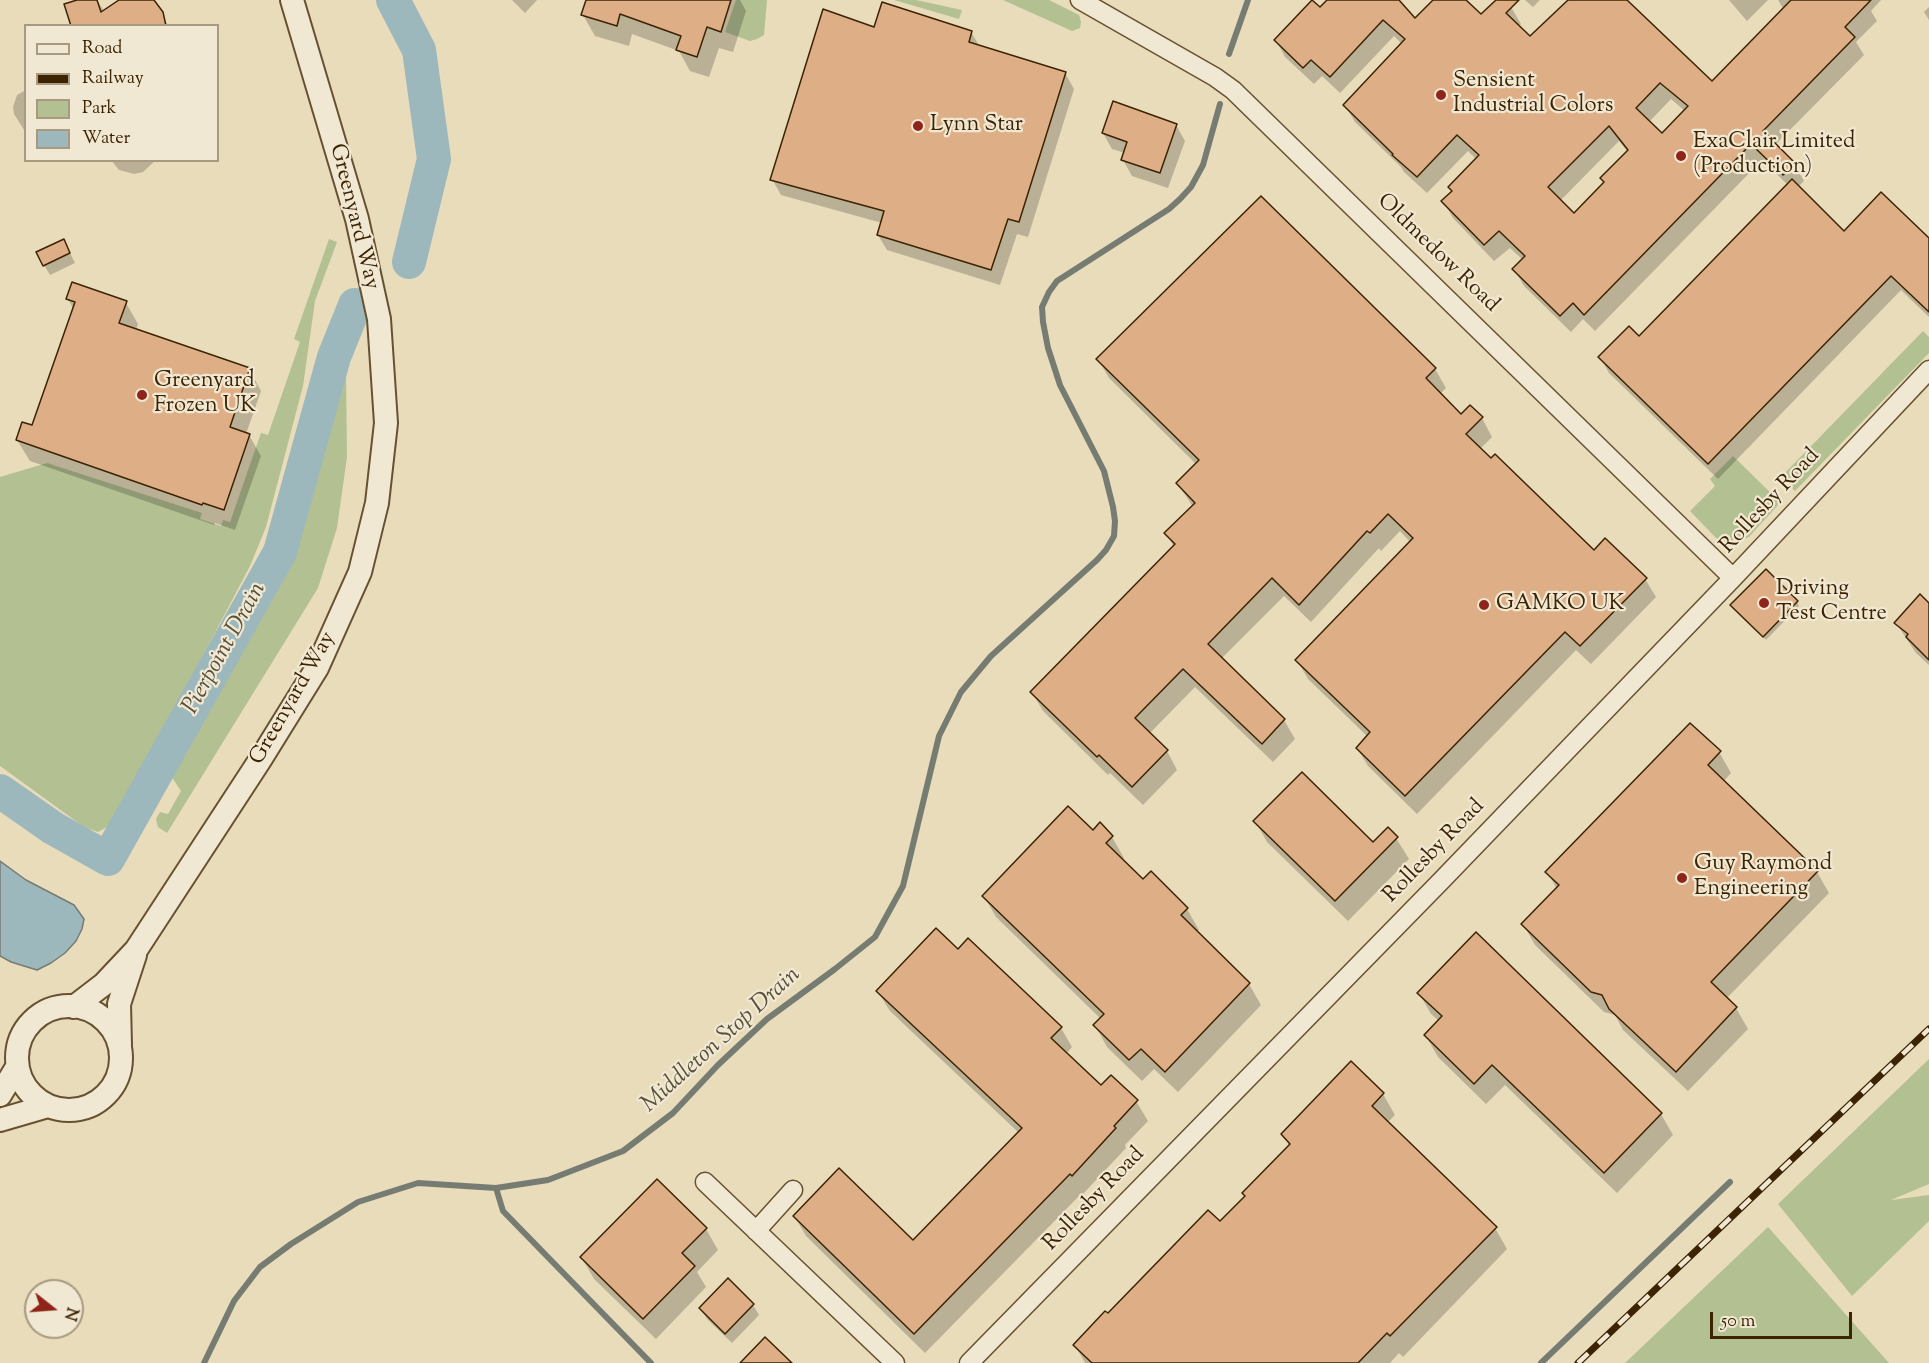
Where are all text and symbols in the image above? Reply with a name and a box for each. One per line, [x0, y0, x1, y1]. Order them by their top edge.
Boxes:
legend [24, 24, 219, 162]
text: Road [82, 36, 122, 62]
text: Railway [82, 66, 144, 92]
place label: Sensient Industrial Colors [1453, 69, 1613, 120]
marker: Sensient Industrial Colors [1434, 88, 1448, 102]
text: Park [82, 96, 116, 122]
place label: Lynn Star [930, 113, 1023, 139]
marker: Lynn Star [911, 119, 925, 133]
text: Water [82, 126, 130, 152]
place label: ExaClair Limited (Production) [1693, 130, 1855, 182]
street label: Greenyard Way [322, 141, 384, 293]
marker: ExaClair Limited (Production) [1674, 149, 1688, 163]
street label: Oldmedow Road [1370, 189, 1504, 319]
place label: Greenyard Frozen UK [154, 369, 256, 420]
marker: Greenyard Frozen UK [135, 388, 149, 402]
street label: Rollesby Road [1716, 444, 1826, 560]
place label: Driving Test Centre [1776, 577, 1887, 628]
water label: Pierpoint Drain [178, 578, 274, 720]
place label: GAMKO UK [1496, 592, 1624, 618]
marker: Driving Test Centre [1757, 596, 1771, 610]
marker: GAMKO UK [1477, 598, 1491, 612]
street label: Greenyard Way [245, 628, 343, 770]
street label: Rollesby Road [1379, 795, 1491, 909]
place label: Guy Raymond Engineering [1694, 852, 1832, 903]
marker: Guy Raymond Engineering [1675, 871, 1689, 885]
water label: Middleton Stop Drain [636, 962, 808, 1120]
street label: Rollesby Road [1039, 1143, 1151, 1257]
north arrow [24, 1279, 84, 1339]
scale bar [1713, 1300, 1856, 1338]
text: N [57, 1304, 83, 1323]
text: 50 m [1721, 1309, 1755, 1335]

